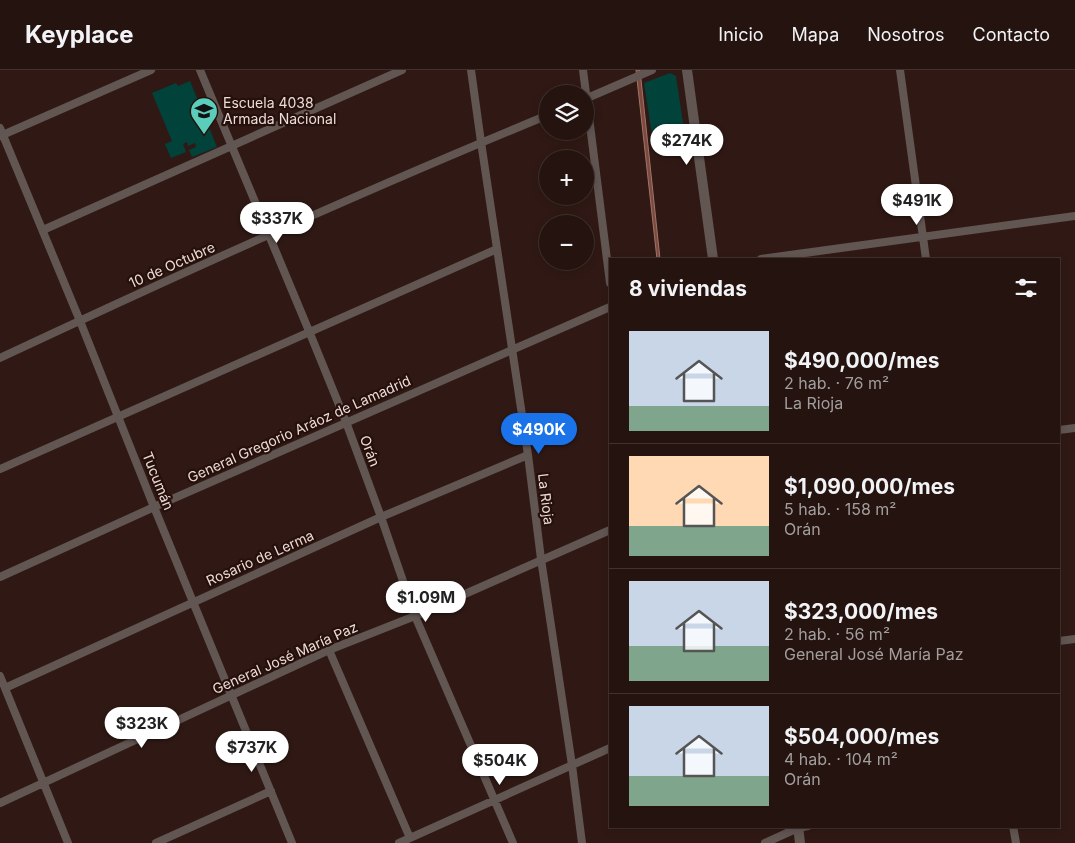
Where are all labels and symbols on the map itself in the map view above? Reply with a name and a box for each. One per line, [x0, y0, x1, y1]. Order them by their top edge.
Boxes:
place label: Escuela 4038 Armada Nacional [223, 94, 336, 127]
school or university icon: Escuela 4038 Armada Nacional [189, 96, 219, 135]
pin: $274K [652, 124, 722, 166]
pin: $491K [882, 184, 952, 226]
pin: $337K [242, 202, 312, 244]
street label: 10 de Octubre [126, 238, 217, 291]
street label: General Gregorio Aráoz de Lamadrid [185, 371, 413, 486]
pin: $490K [504, 412, 574, 455]
street label: Orán [357, 433, 384, 469]
street label: Tucumán [139, 449, 178, 512]
street label: La Rioja [535, 472, 558, 526]
street label: Rosario de Lerma [203, 526, 316, 589]
pin: $1.09M [385, 580, 467, 623]
street label: General José María Paz [210, 618, 360, 697]
pin: $323K [107, 706, 177, 749]
pin: $737K [217, 730, 287, 773]
pin: $504K [465, 744, 535, 786]

